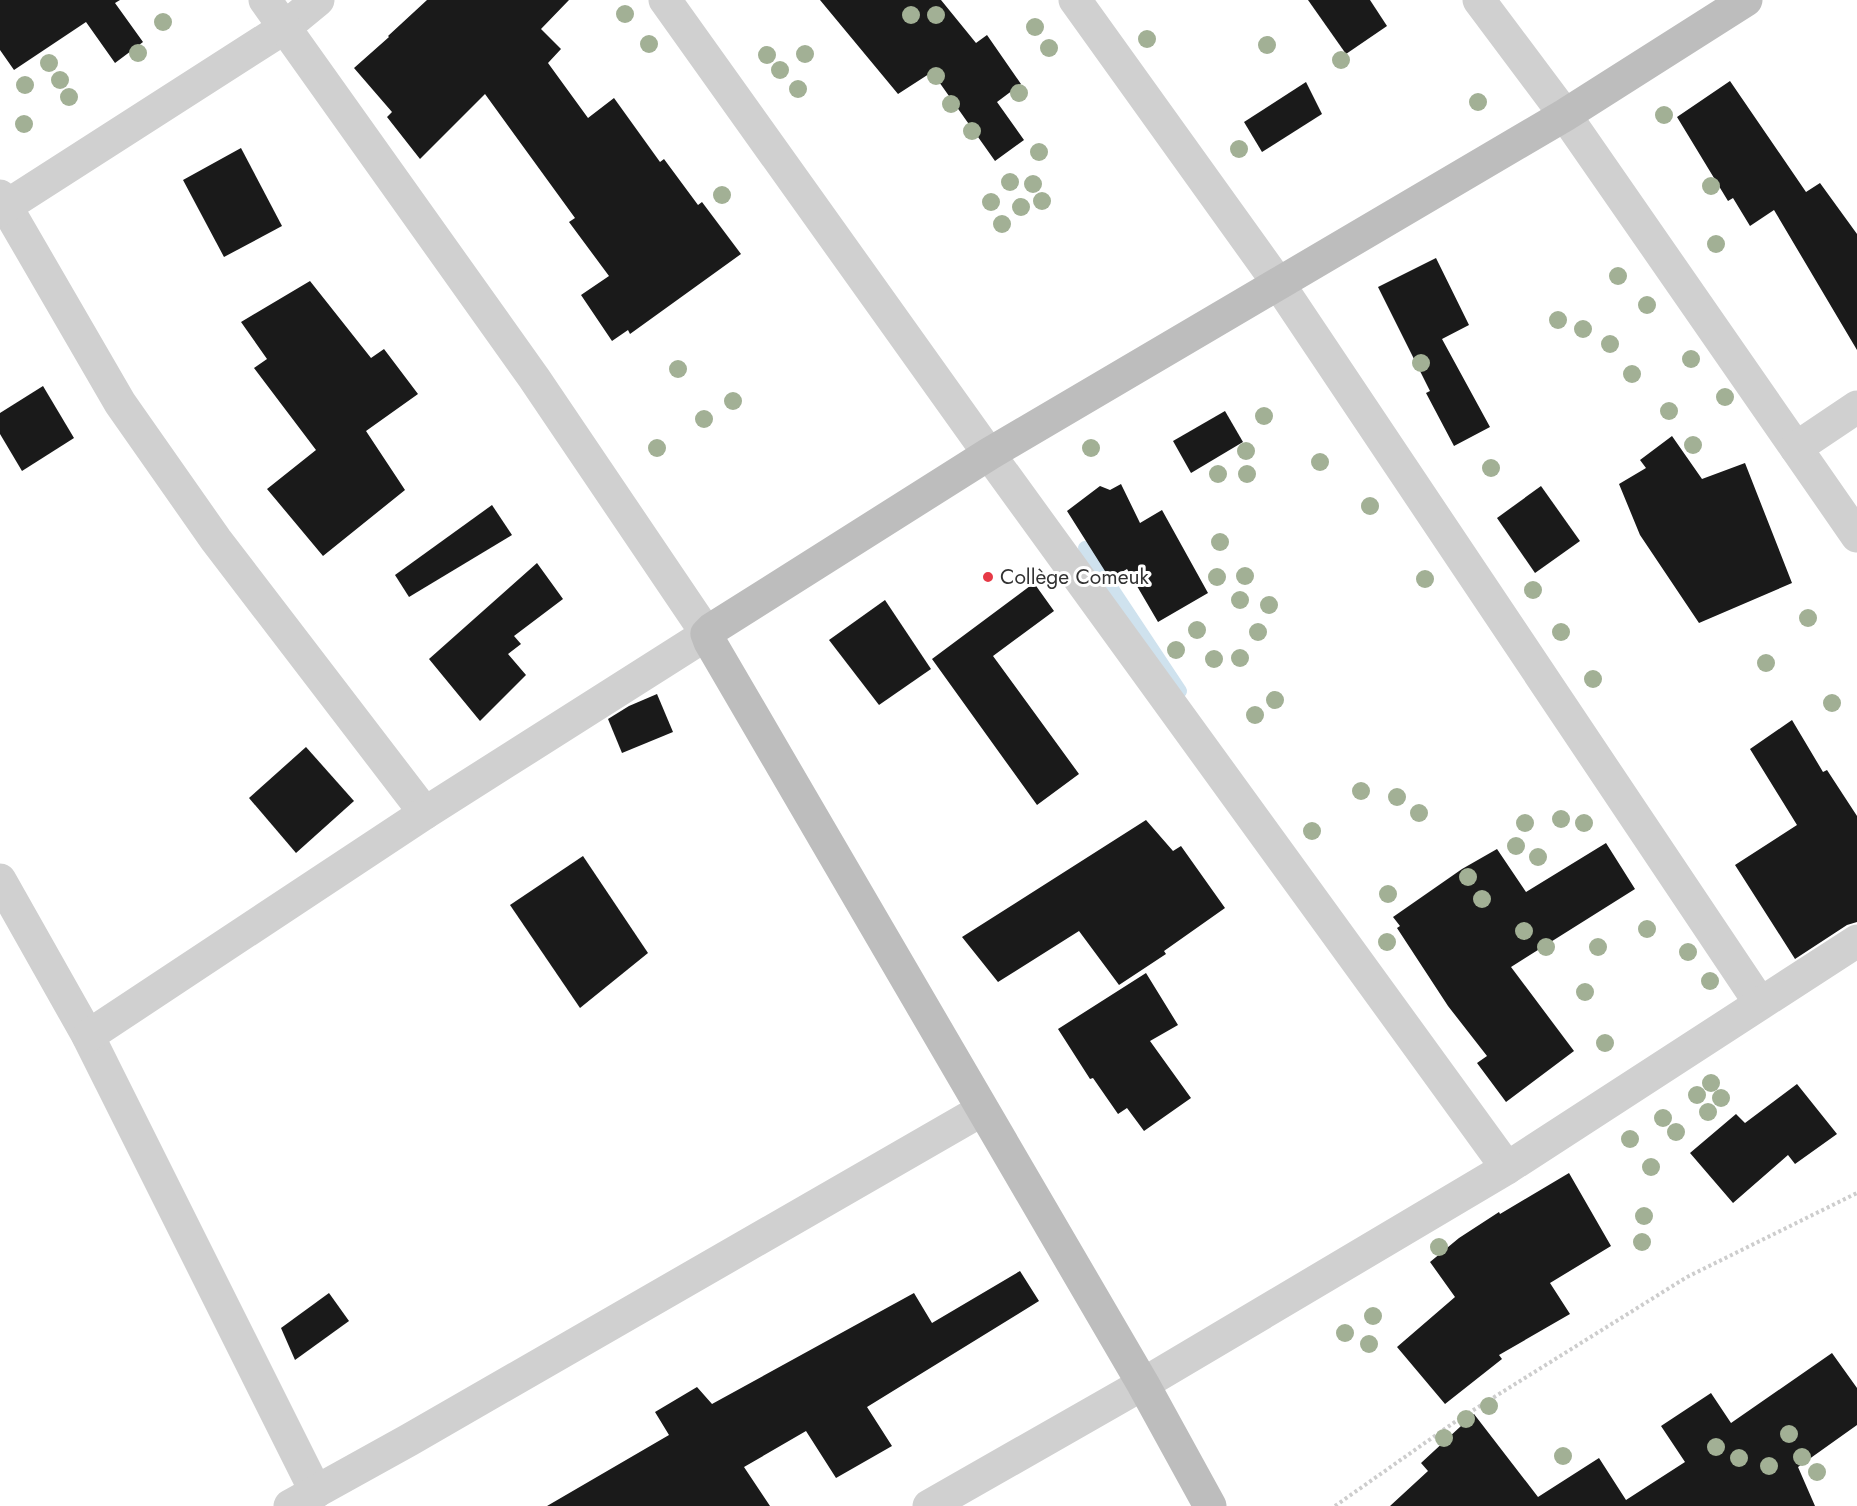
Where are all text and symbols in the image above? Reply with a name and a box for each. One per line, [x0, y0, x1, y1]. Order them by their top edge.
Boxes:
place label: Collège Comeuk [1000, 562, 1149, 592]
marker: Collège Comeuk [981, 570, 995, 584]

